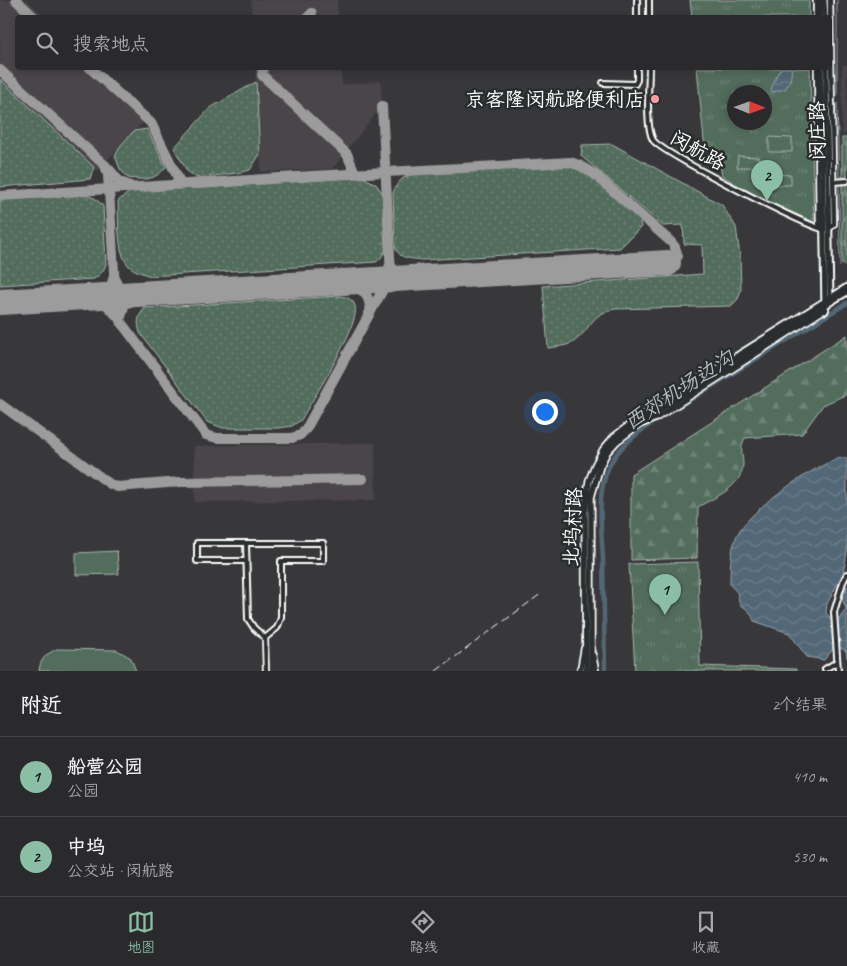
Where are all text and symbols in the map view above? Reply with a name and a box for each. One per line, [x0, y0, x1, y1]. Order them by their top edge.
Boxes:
search box [15, 15, 832, 70]
icon: search [33, 29, 61, 57]
text: 搜索地点 [73, 32, 149, 56]
north arrow [727, 85, 772, 130]
place label: 京客隆闵航路便利店 [465, 87, 645, 112]
marker: 京客隆闵航路便利店 [649, 93, 661, 105]
street label: 闵庄路 [804, 100, 831, 161]
street label: 闵航路 [665, 125, 731, 176]
pin: 2 [751, 160, 783, 201]
water label: 西郊机场边沟 [619, 344, 741, 435]
your location [532, 399, 558, 425]
street label: 北坞村路 [558, 485, 587, 568]
pin: 1 [649, 574, 681, 615]
text: 附近 [20, 692, 62, 718]
text: 2个结果 [772, 695, 827, 715]
text: 船营公园 [67, 755, 143, 779]
text: 1 [32, 767, 40, 787]
text: 410 m [793, 767, 827, 787]
text: 公园 [67, 781, 99, 801]
text: 中坞 [67, 835, 105, 859]
text: 2 [32, 847, 40, 867]
text: 530 m [793, 847, 827, 867]
text: 公交站 · 闵航路 [67, 861, 174, 881]
tab: 地图 [127, 908, 155, 956]
tab: 路线 [409, 908, 437, 956]
tab: 收藏 [692, 908, 720, 956]

